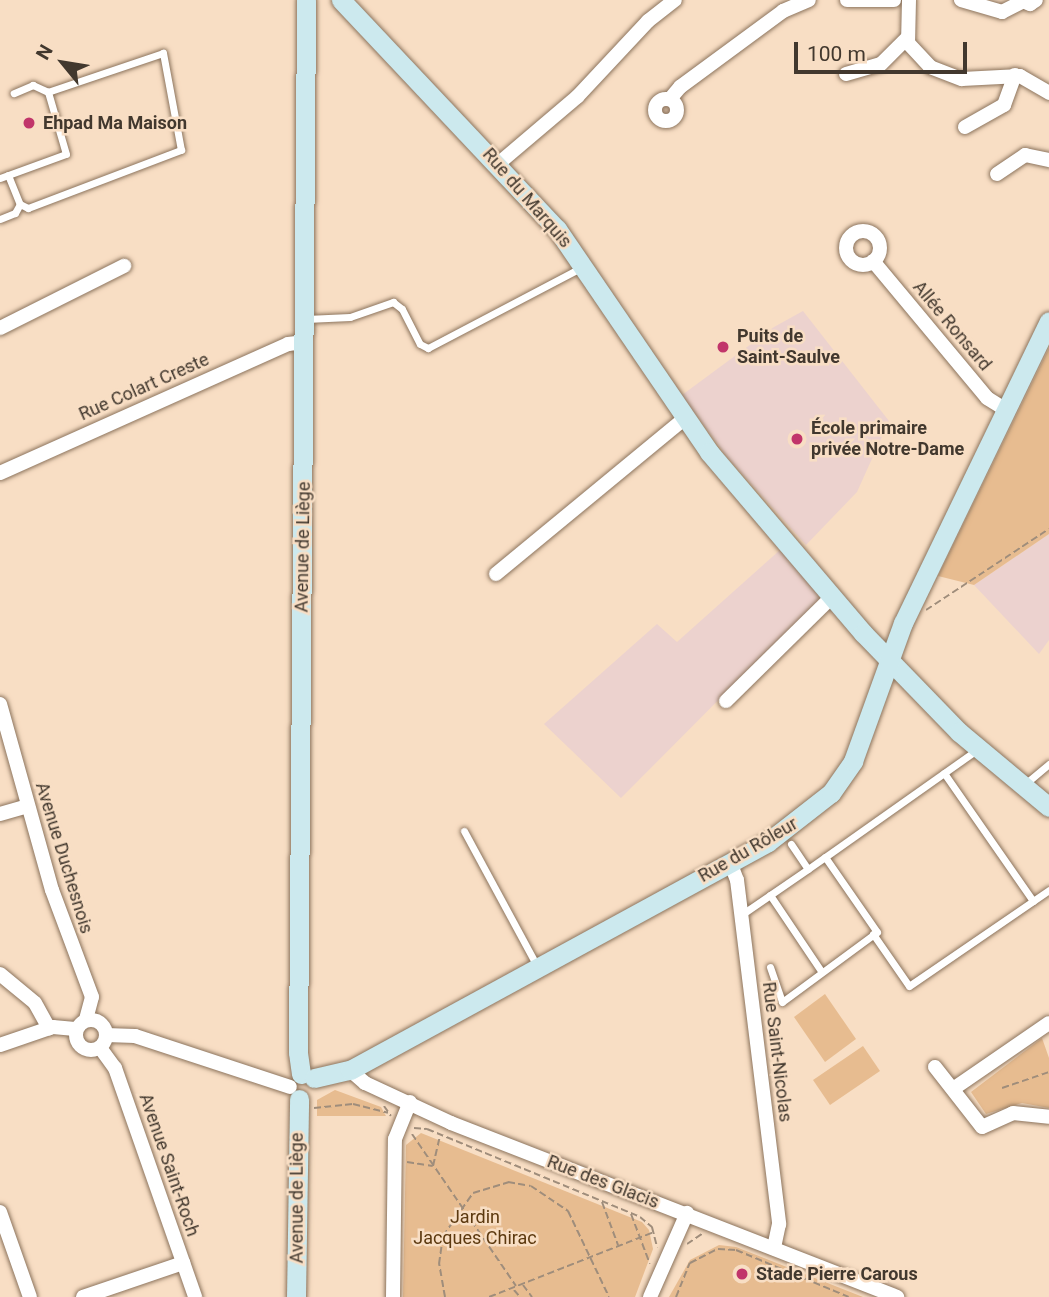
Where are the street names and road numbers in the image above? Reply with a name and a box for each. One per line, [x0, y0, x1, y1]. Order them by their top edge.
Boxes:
street label: Rue du Marquis [478, 144, 576, 252]
street label: Allée Ronsard [908, 277, 996, 375]
street label: Rue Colart Creste [76, 349, 212, 425]
street label: Avenue de Liège [291, 481, 315, 613]
street label: Avenue Duchesnois [31, 780, 97, 936]
street label: Rue du Rôleur [695, 813, 801, 887]
street label: Rue Saint-Nicolas [758, 981, 796, 1123]
street label: Avenue Saint-Roch [134, 1091, 204, 1239]
street label: Avenue de Liège [286, 1133, 308, 1263]
street label: Rue des Glacis [544, 1151, 662, 1213]

